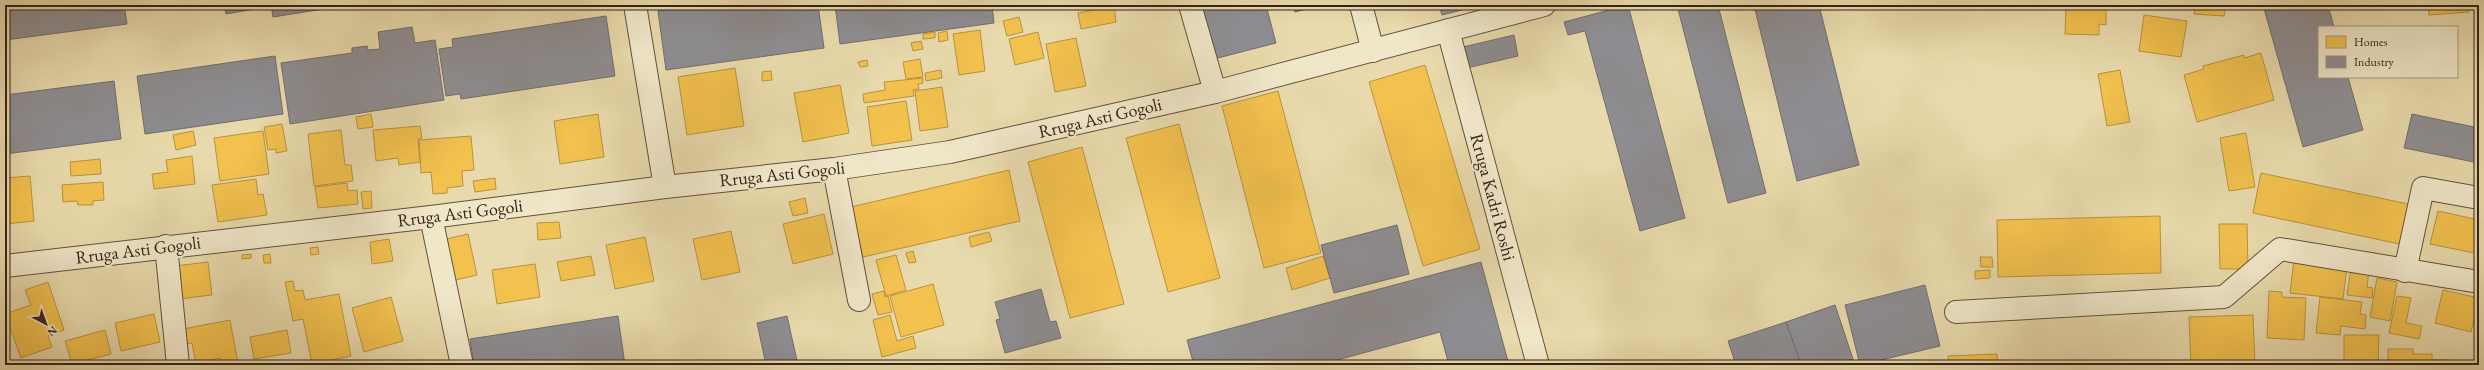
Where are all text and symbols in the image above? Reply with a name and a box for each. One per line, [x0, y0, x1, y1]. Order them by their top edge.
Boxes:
legend [2318, 26, 2458, 78]
text: Homes [2354, 34, 2388, 50]
text: Industry [2354, 54, 2394, 70]
street label: Rruga Asti Gogoli [1036, 92, 1164, 143]
street label: Rruga Kadri Roshi [1465, 131, 1522, 264]
street label: Rruga Asti Gogoli [718, 155, 846, 192]
street label: Rruga Asti Gogoli [396, 193, 525, 232]
street label: Rruga Asti Gogoli [74, 230, 203, 269]
north arrow [26, 304, 66, 344]
text: N [45, 323, 61, 340]

